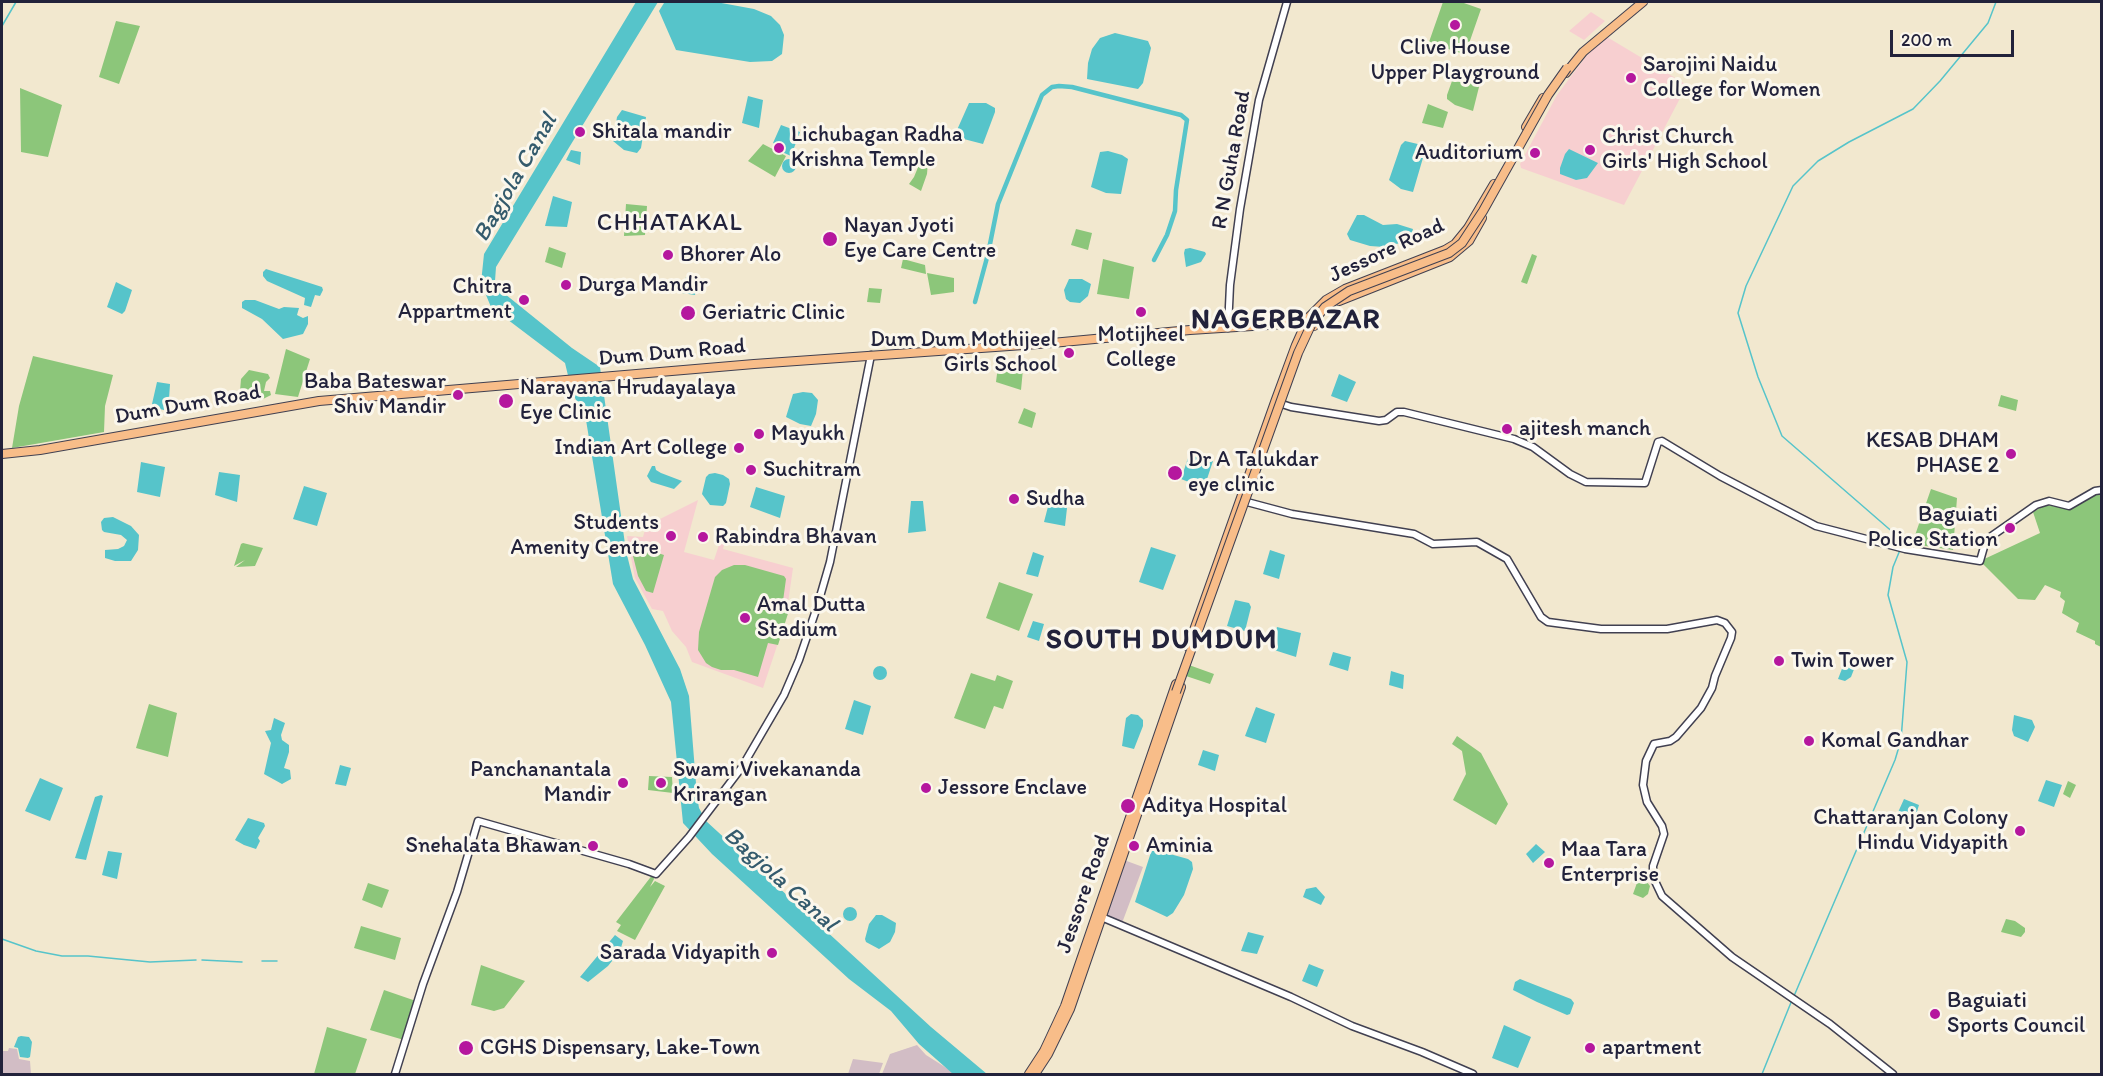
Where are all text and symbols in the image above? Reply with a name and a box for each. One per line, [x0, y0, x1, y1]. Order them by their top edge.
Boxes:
marker: Clive House Upper Playground [1448, 18, 1462, 32]
scale bar [1893, 18, 2018, 56]
text: 200 m [1901, 29, 1952, 51]
place label: Clive House Upper Playground [1371, 35, 1539, 86]
place label: Sarojini Naidu College for Women [1643, 52, 1820, 104]
marker: Sarojini Naidu College for Women [1624, 71, 1638, 85]
street label: R N Guha Road [1207, 89, 1257, 231]
water label: Bagjola Canal [468, 109, 564, 247]
place label: Shitala mandir [592, 119, 732, 145]
place label: Lichubagan Radha Krishna Temple [791, 122, 963, 174]
place label: Christ Church Girls' High School [1602, 124, 1768, 176]
marker: Shitala mandir [573, 125, 587, 139]
place label: Auditorium [1415, 140, 1523, 166]
marker: Lichubagan Radha Krishna Temple [772, 141, 786, 155]
marker: Christ Church Girls' High School [1583, 143, 1597, 157]
marker: Auditorium [1528, 146, 1542, 160]
district label: CHHATAKAL [596, 210, 744, 238]
place label: Nayan Jyoti Eye Care Centre [844, 213, 996, 264]
street label: Jessore Road [1325, 213, 1449, 289]
marker: Nayan Jyoti Eye Care Centre [821, 230, 839, 248]
place label: Bhorer Alo [680, 242, 781, 268]
marker: Bhorer Alo [661, 248, 675, 262]
place label: Durga Mandir [578, 272, 708, 298]
place label: Chitra Appartment [398, 274, 512, 326]
marker: Durga Mandir [559, 278, 573, 292]
marker: Chitra Appartment [517, 293, 531, 307]
place label: Geriatric Clinic [702, 300, 845, 326]
marker: Geriatric Clinic [679, 304, 697, 322]
district label: NAGERBAZAR [1190, 304, 1382, 338]
marker: Motijheel College [1134, 305, 1148, 319]
place label: Motijheel College [1098, 322, 1184, 374]
place label: Dum Dum Mothijeel Girls School [870, 327, 1057, 378]
street label: Dum Dum Road [597, 333, 747, 373]
marker: Dum Dum Mothijeel Girls School [1062, 346, 1076, 360]
place label: Baba Bateswar Shiv Mandir [304, 369, 446, 420]
place label: Narayana Hrudayalaya Eye Clinic [520, 375, 736, 427]
street label: Dum Dum Road [113, 379, 263, 431]
marker: Baba Bateswar Shiv Mandir [451, 388, 465, 402]
marker: Narayana Hrudayalaya Eye Clinic [497, 392, 515, 410]
place label: ajitesh manch [1519, 416, 1651, 442]
place label: Mayukh [771, 421, 845, 447]
marker: ajitesh manch [1500, 422, 1514, 436]
marker: Mayukh [752, 427, 766, 441]
place label: KESAB DHAM PHASE 2 [1866, 428, 1999, 480]
place label: Indian Art College [555, 435, 727, 461]
marker: Indian Art College [732, 441, 746, 455]
place label: Dr A Talukdar eye clinic [1188, 447, 1318, 499]
marker: KESAB DHAM PHASE 2 [2004, 447, 2018, 461]
place label: Suchitram [763, 457, 861, 483]
marker: Suchitram [744, 463, 758, 477]
marker: Dr A Talukdar eye clinic [1166, 464, 1184, 482]
place label: Sudha [1026, 486, 1085, 512]
marker: Sudha [1007, 492, 1021, 506]
place label: Baguiati Police Station [1868, 502, 1998, 554]
place label: Students Amenity Centre [511, 510, 659, 562]
marker: Baguiati Police Station [2003, 521, 2017, 535]
place label: Rabindra Bhavan [715, 524, 877, 550]
marker: Students Amenity Centre [664, 529, 678, 543]
marker: Rabindra Bhavan [696, 530, 710, 544]
place label: Amal Dutta Stadium [757, 592, 865, 644]
marker: Amal Dutta Stadium [738, 611, 752, 625]
district label: SOUTH DUMDUM [1046, 624, 1278, 658]
place label: Twin Tower [1791, 648, 1894, 674]
marker: Twin Tower [1772, 654, 1786, 668]
place label: Komal Gandhar [1821, 728, 1969, 754]
marker: Komal Gandhar [1802, 734, 1816, 748]
place label: Panchanantala Mandir [470, 757, 611, 808]
place label: Swami Vivekananda Krirangan [673, 757, 861, 808]
place label: Jessore Enclave [938, 775, 1087, 801]
marker: Panchanantala Mandir [616, 776, 630, 790]
marker: Swami Vivekananda Krirangan [654, 776, 668, 790]
marker: Jessore Enclave [919, 781, 933, 795]
place label: Aditya Hospital [1142, 793, 1287, 819]
marker: Aditya Hospital [1119, 797, 1137, 815]
place label: Chattaranjan Colony Hindu Vidyapith [1813, 805, 2008, 856]
water label: Bagjola Canal [717, 821, 843, 939]
marker: Chattaranjan Colony Hindu Vidyapith [2013, 824, 2027, 838]
street label: Jessore Road [1051, 831, 1117, 957]
place label: Snehalata Bhawan [406, 833, 581, 859]
place label: Aminia [1146, 833, 1213, 859]
place label: Maa Tara Enterprise [1561, 837, 1659, 888]
marker: Snehalata Bhawan [586, 839, 600, 853]
marker: Aminia [1127, 839, 1141, 853]
marker: Maa Tara Enterprise [1542, 856, 1556, 870]
place label: Sarada Vidyapith [600, 940, 760, 966]
marker: Sarada Vidyapith [765, 946, 779, 960]
place label: Baguiati Sports Council [1947, 988, 2085, 1040]
marker: Baguiati Sports Council [1928, 1007, 1942, 1021]
place label: CGHS Dispensary, Lake-Town [480, 1035, 760, 1061]
place label: apartment [1602, 1035, 1702, 1061]
marker: CGHS Dispensary, Lake-Town [457, 1039, 475, 1057]
marker: apartment [1583, 1041, 1597, 1055]

